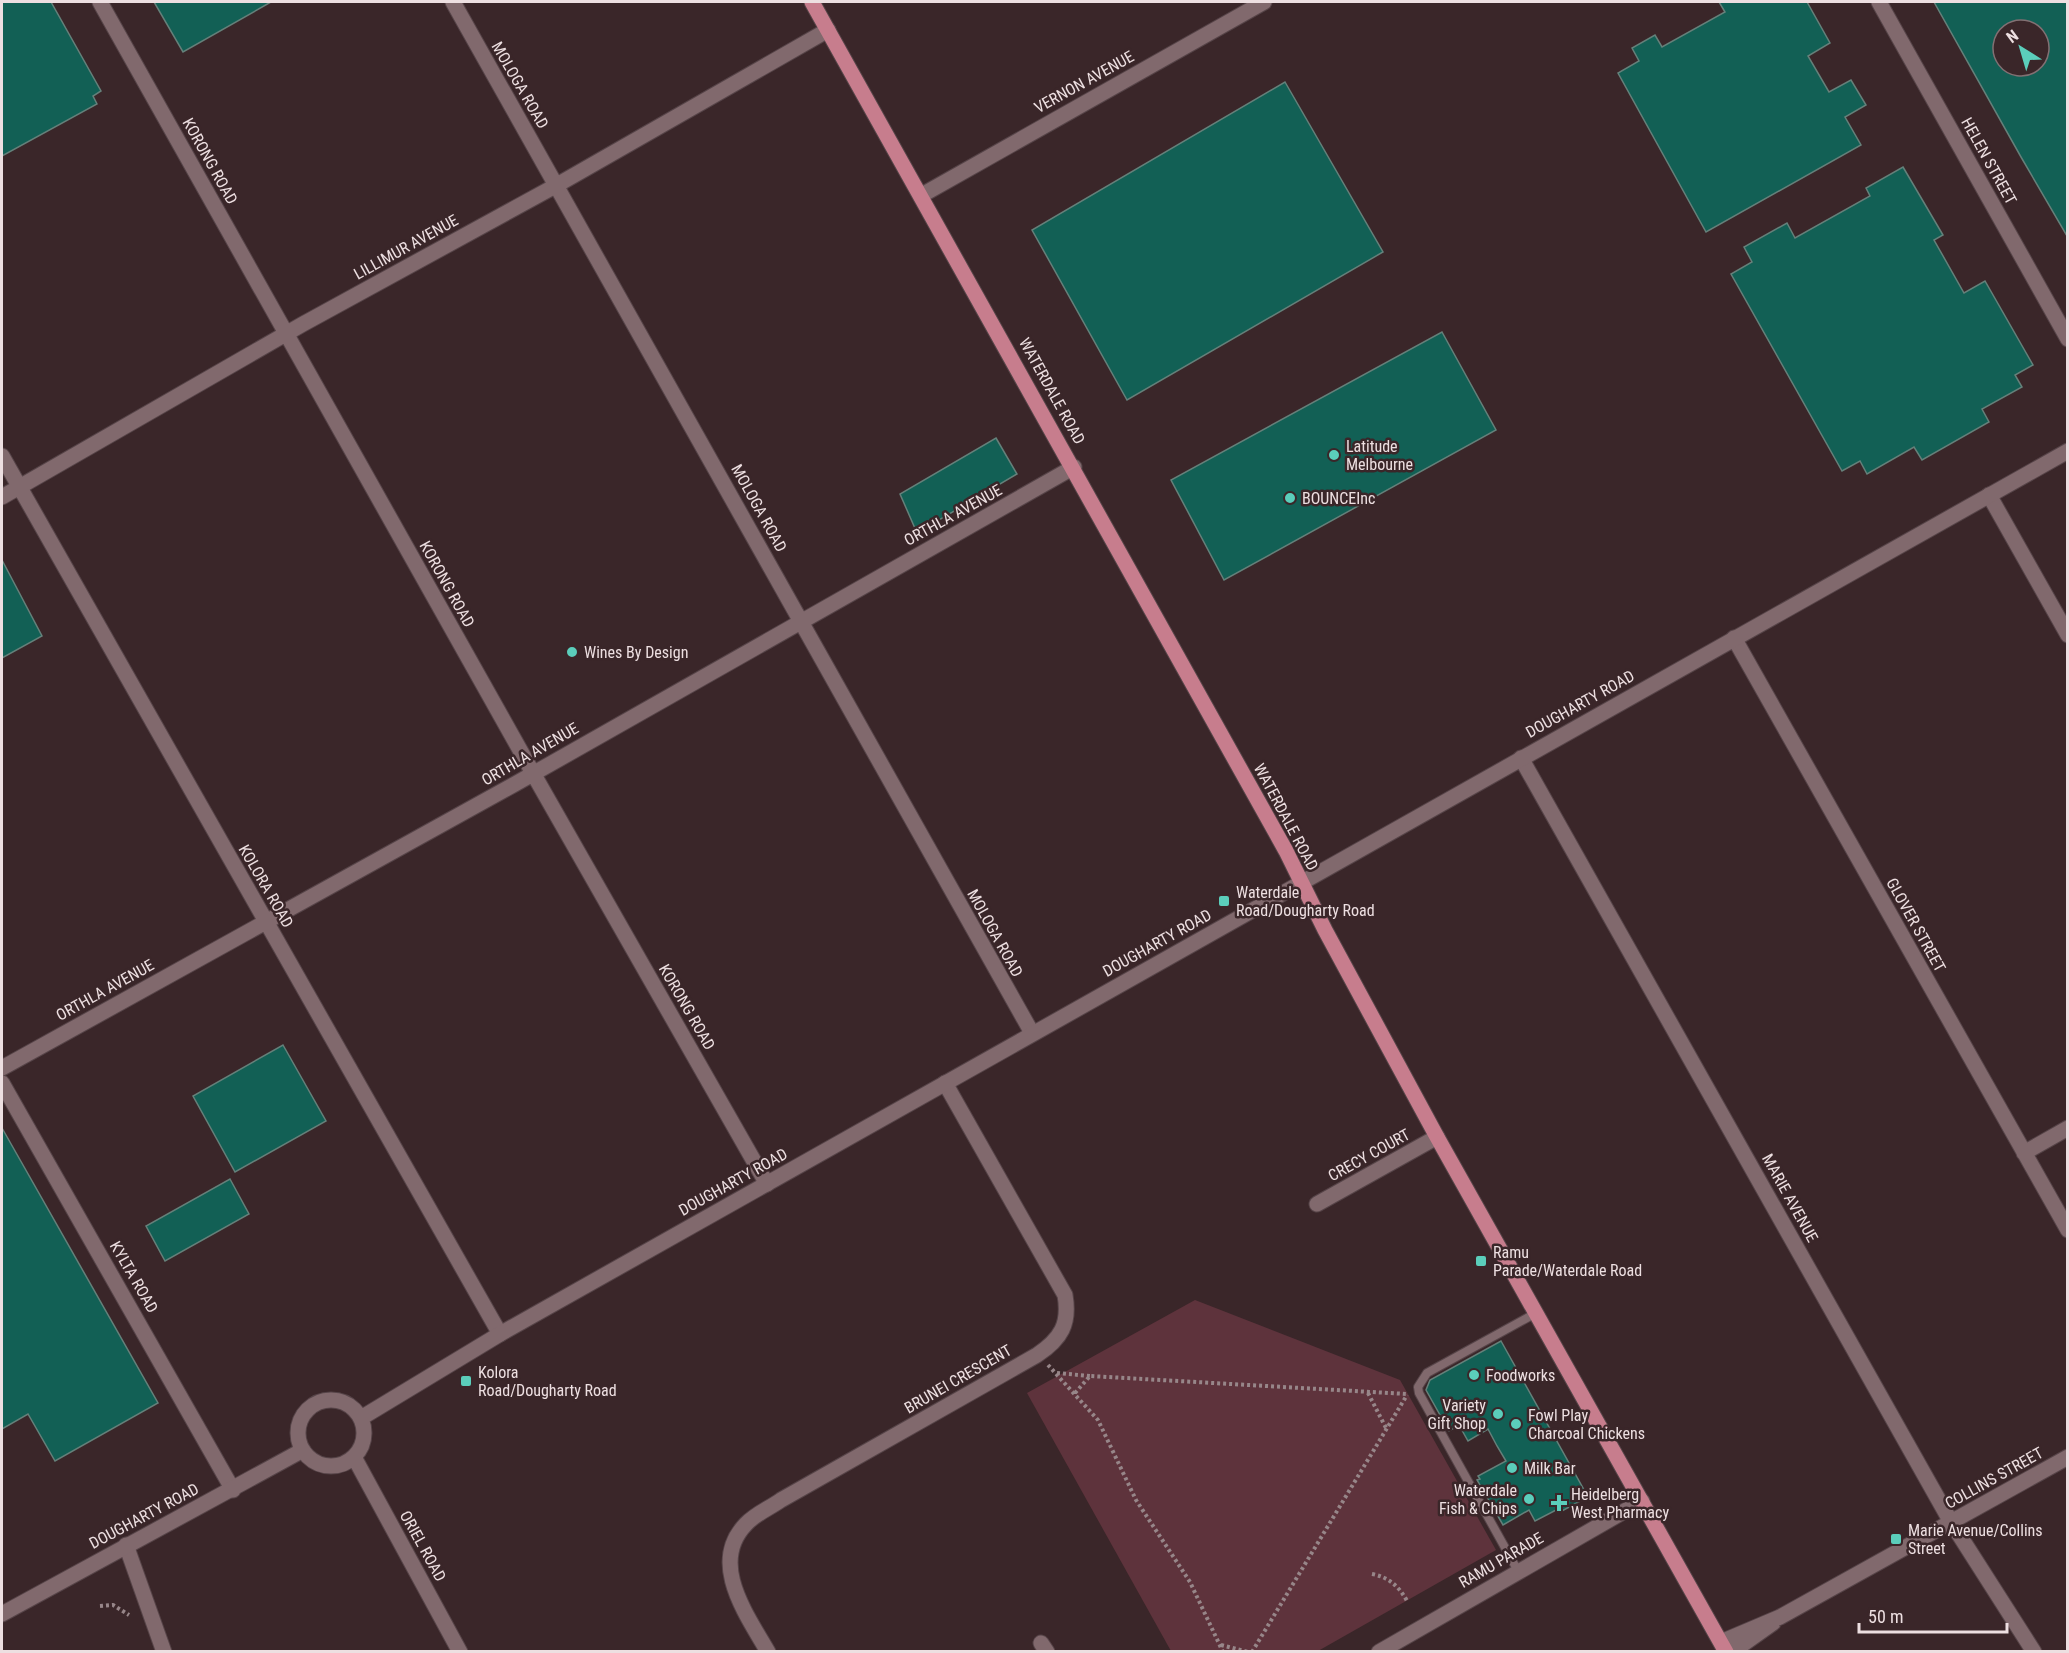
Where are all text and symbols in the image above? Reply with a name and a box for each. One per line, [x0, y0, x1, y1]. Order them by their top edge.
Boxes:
north arrow [1991, 18, 2051, 78]
text: N [2003, 26, 2022, 47]
street label: MOLOGA ROAD [488, 38, 552, 132]
street label: VERNON AVENUE [1031, 47, 1137, 117]
street label: HELEN STREET [1957, 114, 2021, 208]
street label: KORONG ROAD [179, 115, 241, 207]
street label: LILLIMUR AVENUE [350, 210, 462, 284]
street label: WATERDALE ROAD [1015, 335, 1089, 447]
place label: Latitude Melbourne [1346, 437, 1413, 474]
marker: Latitude Melbourne [1327, 448, 1341, 462]
street label: MOLOGA ROAD [727, 461, 791, 555]
street label: ORTHLA AVENUE [901, 480, 1005, 550]
place label: BOUNCEInc [1302, 489, 1375, 508]
marker: BOUNCEInc [1283, 491, 1297, 505]
street label: KORONG ROAD [416, 538, 478, 630]
place label: Wines By Design [584, 643, 688, 662]
marker: Wines By Design [565, 645, 579, 659]
street label: DOUGHARTY ROAD [1522, 666, 1638, 742]
street label: ORTHLA AVENUE [478, 719, 582, 789]
street label: WATERDALE ROAD [1250, 760, 1322, 874]
street label: KOLORA ROAD [235, 841, 297, 931]
street label: GLOVER STREET [1882, 875, 1950, 975]
place label: Waterdale Road/Dougharty Road [1236, 883, 1375, 920]
street label: MOLOGA ROAD [963, 886, 1027, 980]
marker: Waterdale Road/Dougharty Road [1217, 894, 1231, 908]
street label: DOUGHARTY ROAD [1099, 905, 1215, 981]
street label: ORTHLA AVENUE [53, 955, 157, 1025]
street label: KORONG ROAD [655, 961, 719, 1053]
street label: CRECY COURT [1325, 1125, 1413, 1185]
street label: DOUGHARTY ROAD [675, 1144, 791, 1220]
street label: MARIE AVENUE [1758, 1151, 1822, 1245]
street label: KYLTA ROAD [106, 1238, 162, 1316]
place label: Ramu Parade/Waterdale Road [1493, 1243, 1642, 1280]
marker: Ramu Parade/Waterdale Road [1474, 1254, 1488, 1268]
street label: BRUNEI CRESCENT [901, 1341, 1015, 1417]
place label: Kolora Road/Dougharty Road [478, 1363, 617, 1400]
place label: Foodworks [1486, 1366, 1555, 1385]
marker: Foodworks [1467, 1368, 1481, 1382]
marker: Kolora Road/Dougharty Road [459, 1374, 473, 1388]
place label: Variety Gift Shop [1427, 1396, 1486, 1433]
place label: Fowl Play Charcoal Chickens [1528, 1406, 1645, 1443]
marker: Variety Gift Shop [1491, 1407, 1505, 1421]
marker: Fowl Play Charcoal Chickens [1509, 1417, 1523, 1431]
street label: COLLINS STREET [1942, 1443, 2046, 1513]
place label: Milk Bar [1524, 1459, 1576, 1478]
marker: Milk Bar [1505, 1461, 1519, 1475]
street label: DOUGHARTY ROAD [86, 1479, 202, 1553]
place label: Waterdale Fish & Chips [1439, 1481, 1517, 1518]
place label: Heidelberg West Pharmacy [1571, 1485, 1669, 1522]
marker: Waterdale Fish & Chips [1522, 1492, 1536, 1506]
marker: Heidelberg West Pharmacy [1552, 1496, 1566, 1510]
street label: ORIEL ROAD [396, 1507, 450, 1585]
place label: Marie Avenue/Collins Street [1908, 1521, 2043, 1558]
street label: RAMU PARADE [1455, 1528, 1547, 1592]
marker: Marie Avenue/Collins Street [1889, 1532, 1903, 1546]
scale bar [1859, 1596, 2008, 1634]
text: 50 m [1868, 1606, 1903, 1627]

